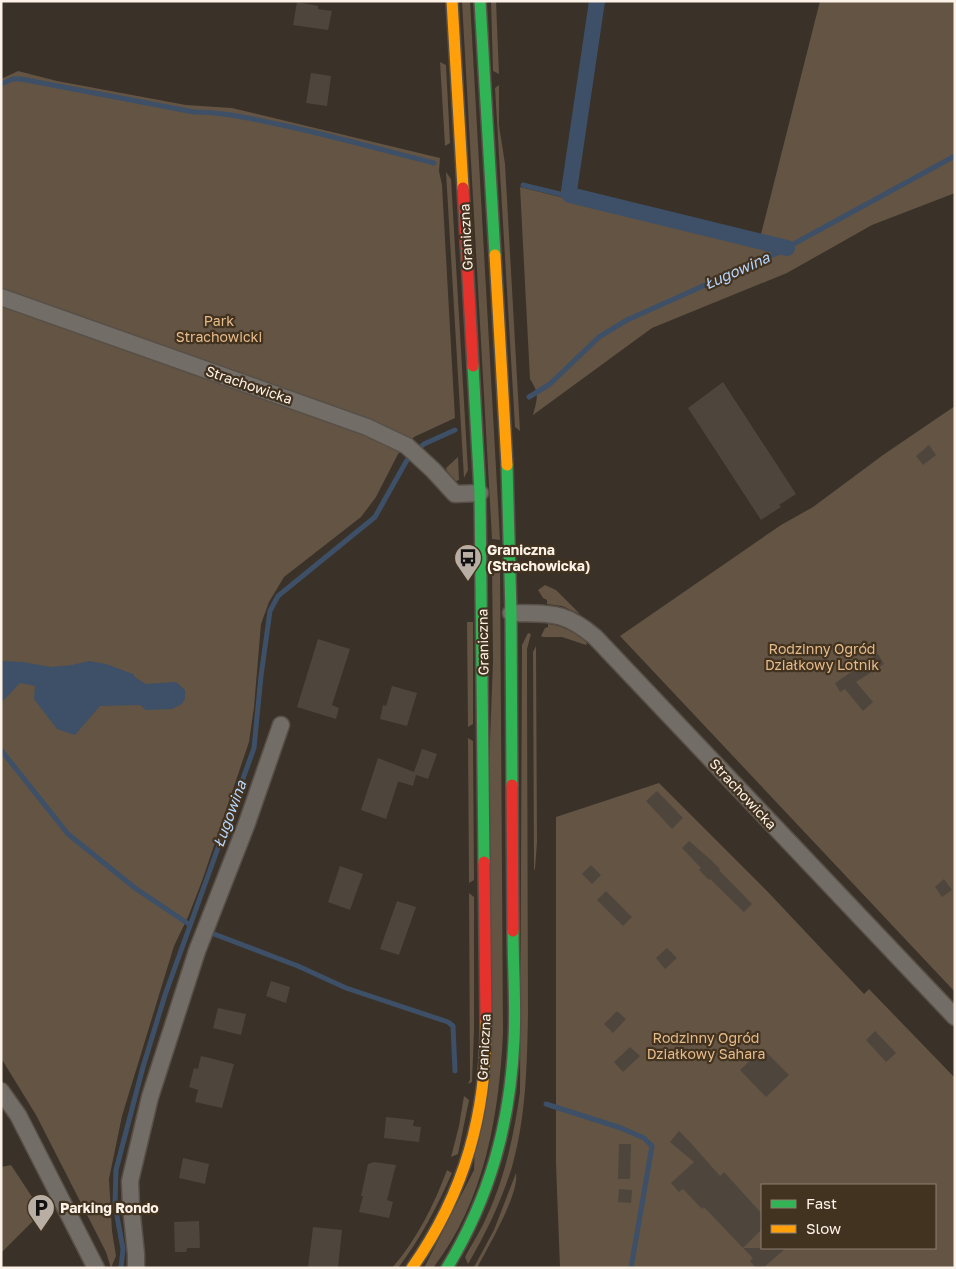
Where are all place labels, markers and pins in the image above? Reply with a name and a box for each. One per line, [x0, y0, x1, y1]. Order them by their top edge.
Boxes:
place label: Graniczna (Strachowicka) [487, 541, 590, 574]
bus stop icon: Graniczna (Strachowicka) [453, 543, 483, 582]
parking icon: Parking Rondo [26, 1193, 56, 1232]
place label: Parking Rondo [60, 1199, 159, 1216]

